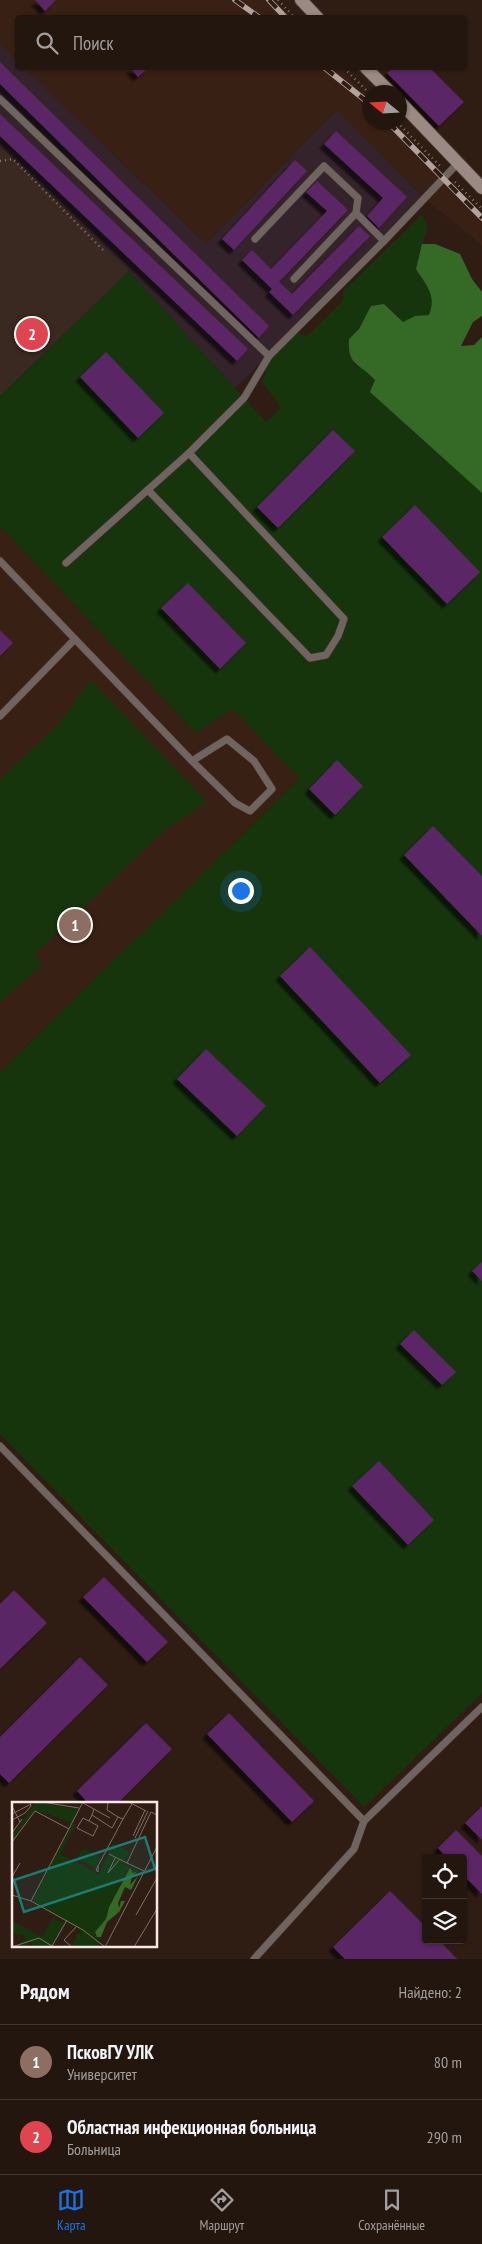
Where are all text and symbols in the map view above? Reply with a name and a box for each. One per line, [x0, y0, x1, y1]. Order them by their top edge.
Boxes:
search box [15, 15, 467, 70]
icon: search [33, 29, 61, 57]
text: Поиск [73, 31, 114, 55]
north arrow [362, 85, 407, 130]
pin: 2 [16, 315, 48, 353]
your location [228, 878, 254, 904]
pin: 1 [59, 906, 91, 944]
inset map [12, 1802, 158, 1946]
map controls [422, 1854, 467, 1944]
button: locate [422, 1854, 467, 1899]
button: layers [422, 1899, 467, 1944]
text: Рядом [20, 1978, 70, 2005]
text: Найдено: 2 [399, 1982, 462, 2002]
text: ПсковГУ УЛК [67, 2040, 154, 2064]
text: 1 [32, 2052, 40, 2072]
text: 80 m [434, 2052, 462, 2072]
text: Университет [67, 2064, 137, 2084]
text: Областная инфекционная больница [67, 2115, 316, 2139]
text: 2 [32, 2127, 40, 2147]
text: 290 m [427, 2127, 462, 2147]
text: Больница [67, 2139, 121, 2159]
tab: Карта [57, 2186, 86, 2234]
tab: Маршрут [200, 2186, 244, 2234]
tab: Сохранённые [358, 2186, 425, 2234]

